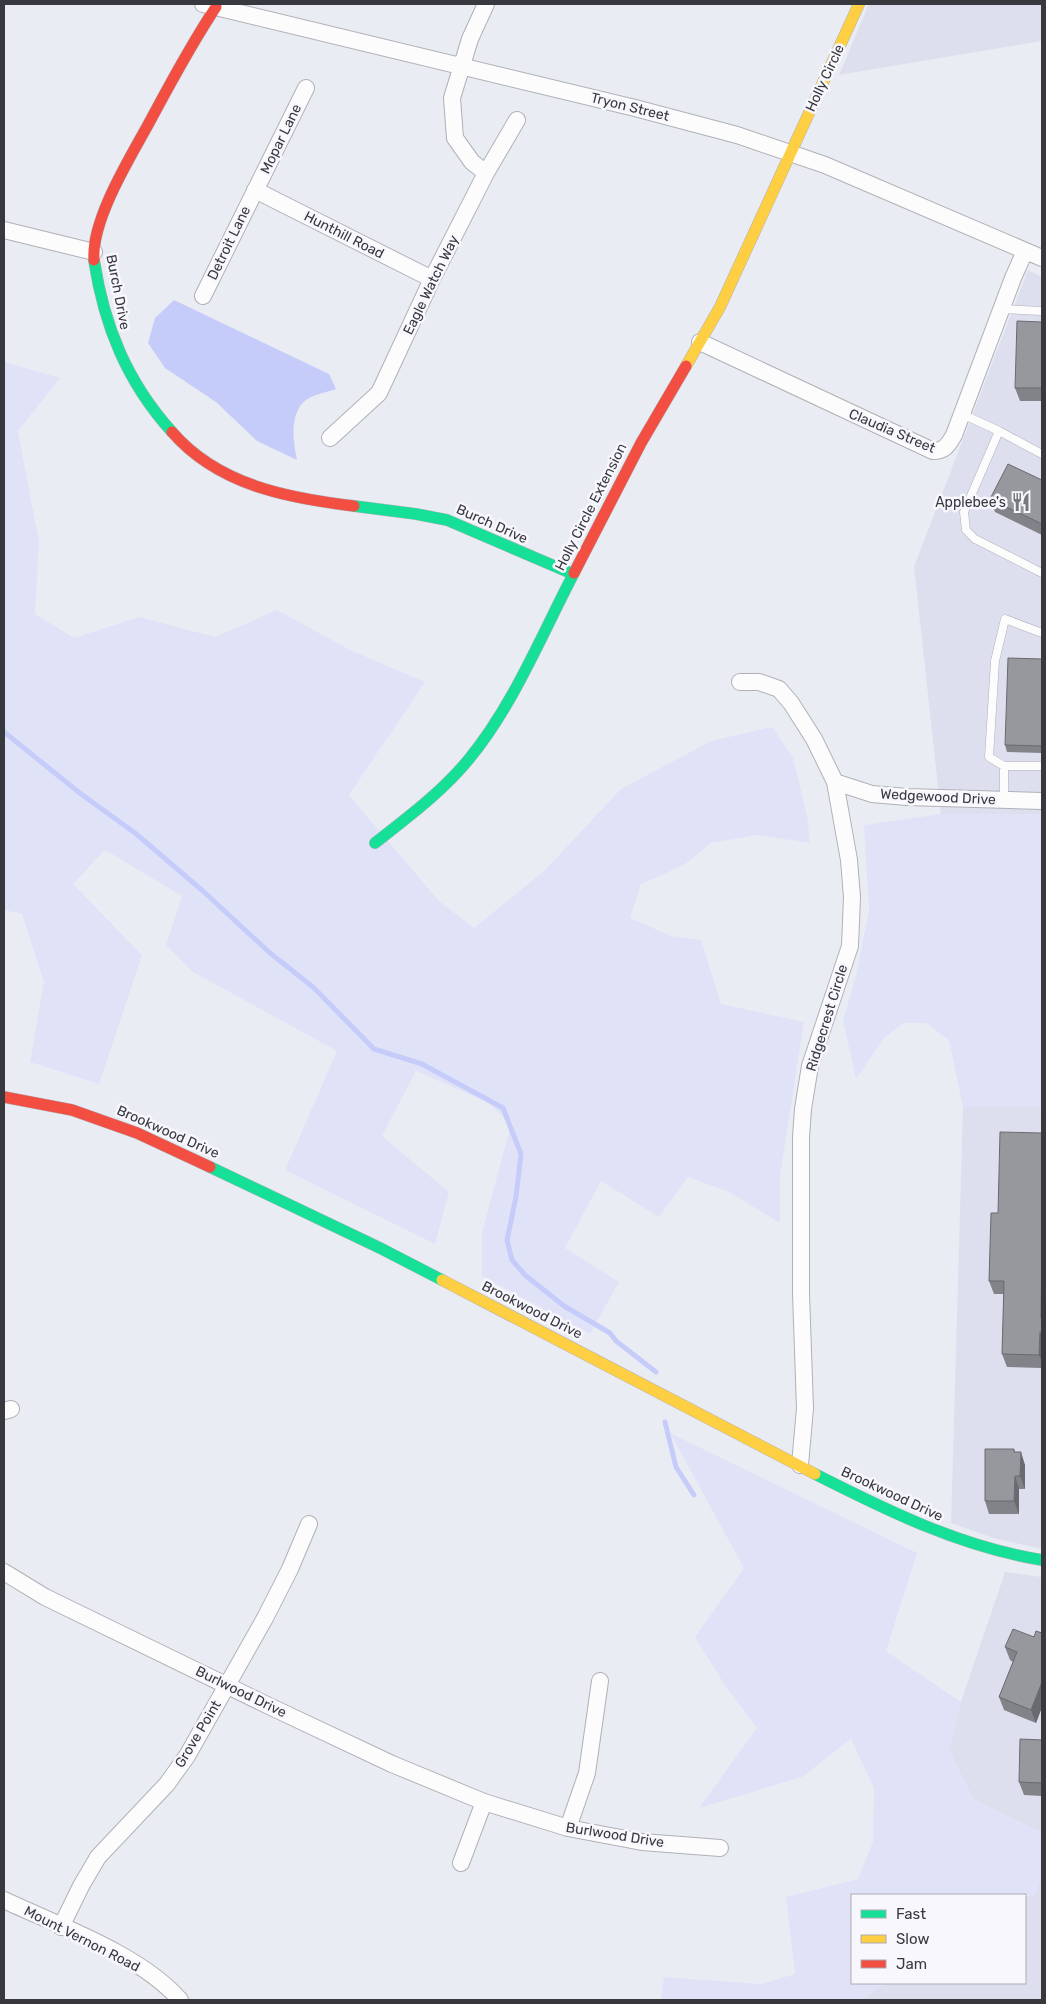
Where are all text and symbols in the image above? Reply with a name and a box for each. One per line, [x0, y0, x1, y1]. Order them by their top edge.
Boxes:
street label: Holly Circle [802, 41, 848, 114]
street label: Tryon Street [589, 89, 671, 125]
street label: Mopar Lane [257, 101, 305, 177]
street label: Detroit Lane [204, 203, 254, 283]
street label: Hunthill Road [301, 208, 387, 262]
street label: Eagle Watch Way [400, 232, 463, 338]
street label: Burch Drive [102, 253, 134, 331]
street label: Claudia Street [846, 405, 938, 457]
street label: Holly Circle Extension [551, 440, 631, 574]
restaurant icon: Applebee's [1010, 491, 1032, 513]
place label: Applebee's [935, 494, 1006, 511]
street label: Burch Drive [454, 501, 530, 547]
street label: Wedgewood Drive [880, 785, 996, 809]
street label: Ridgecrest Circle [803, 962, 851, 1073]
street label: Brookwood Drive [114, 1102, 222, 1162]
street label: Brookwood Drive [479, 1277, 585, 1343]
street label: Brookwood Drive [838, 1463, 946, 1525]
street label: Burlwood Drive [193, 1663, 289, 1721]
street label: Grove Point [171, 1697, 225, 1771]
street label: Burlwood Drive [565, 1819, 665, 1851]
legend [851, 1894, 1026, 1984]
street label: Mount Vernon Road [21, 1902, 143, 1976]
text: Fast [896, 1905, 926, 1923]
text: Slow [896, 1930, 929, 1948]
text: Jam [896, 1955, 927, 1973]

